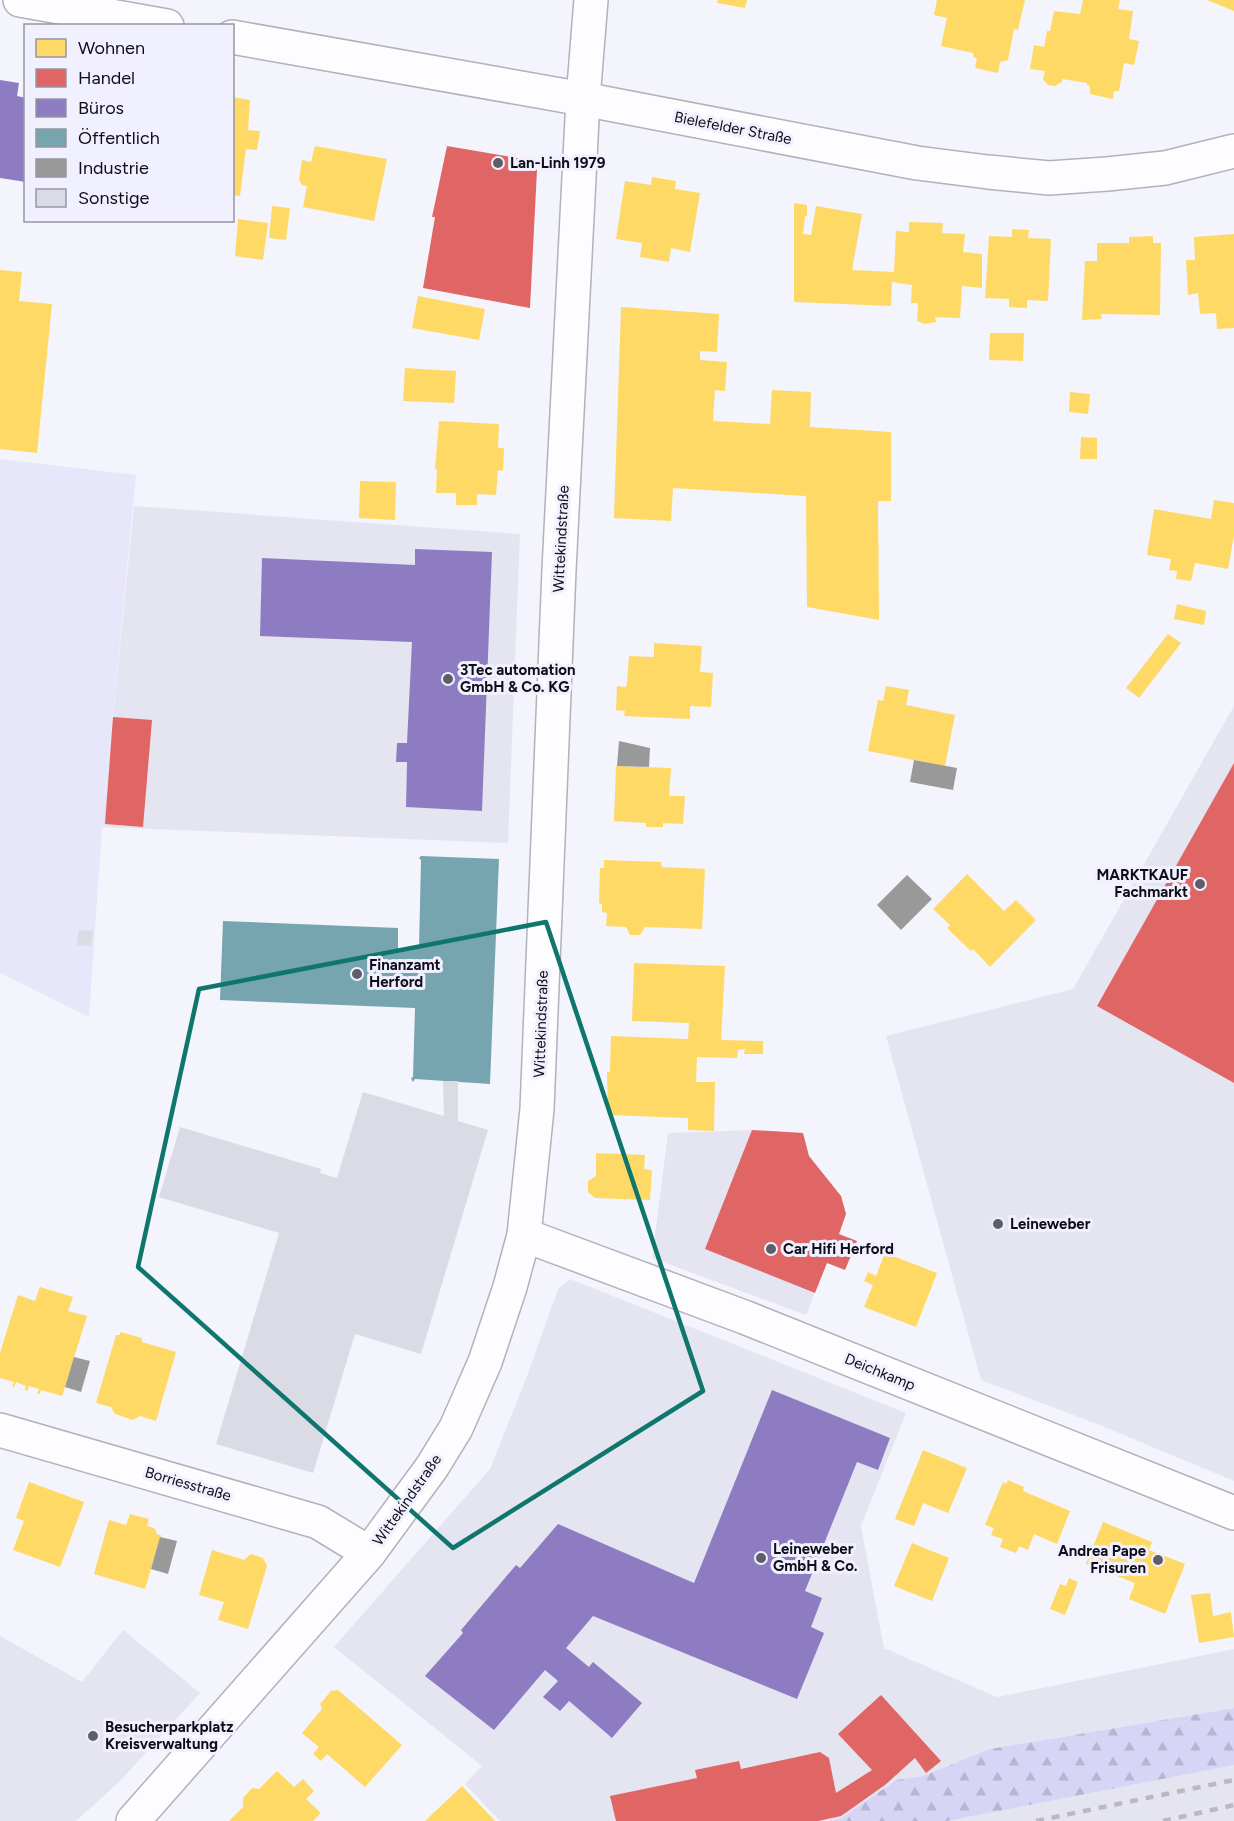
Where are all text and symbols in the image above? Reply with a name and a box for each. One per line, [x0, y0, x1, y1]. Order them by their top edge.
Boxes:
legend [24, 24, 234, 222]
text: Wohnen [78, 37, 145, 59]
text: Handel [78, 67, 135, 89]
text: Büros [78, 97, 124, 119]
street label: Bielefelder Straße [673, 108, 793, 148]
text: Öffentlich [78, 127, 160, 149]
place label: Lan-Linh 1979 [510, 154, 606, 172]
marker: Lan-Linh 1979 [491, 156, 505, 170]
text: Industrie [78, 157, 149, 179]
text: Sonstige [78, 187, 149, 209]
street label: Wittekindstraße [549, 485, 573, 593]
place label: 3Tec automation GmbH & Co. KG [460, 661, 576, 696]
marker: 3Tec automation GmbH & Co. KG [441, 672, 455, 686]
place label: MARKTKAUF Fachmarkt [1096, 866, 1188, 901]
marker: MARKTKAUF Fachmarkt [1193, 877, 1207, 891]
place label: Finanzamt Herford [369, 956, 441, 991]
marker: Finanzamt Herford [350, 967, 364, 981]
street label: Wittekindstraße [530, 970, 552, 1078]
place label: Leineweber [1010, 1215, 1091, 1233]
marker: Leineweber [991, 1217, 1005, 1231]
place label: Car Hifi Herford [783, 1240, 894, 1258]
marker: Car Hifi Herford [764, 1242, 778, 1256]
street label: Deichkamp [842, 1350, 918, 1394]
street label: Wittekindstraße [369, 1451, 445, 1549]
street label: Borriesstraße [143, 1463, 233, 1505]
place label: Leineweber GmbH & Co. [773, 1540, 858, 1575]
place label: Andrea Pape Frisuren [1058, 1542, 1147, 1577]
marker: Leineweber GmbH & Co. [754, 1551, 768, 1565]
marker: Andrea Pape Frisuren [1151, 1553, 1165, 1567]
place label: Besucherparkplatz Kreisverwaltung [105, 1718, 233, 1753]
marker: Besucherparkplatz Kreisverwaltung [86, 1729, 100, 1743]

